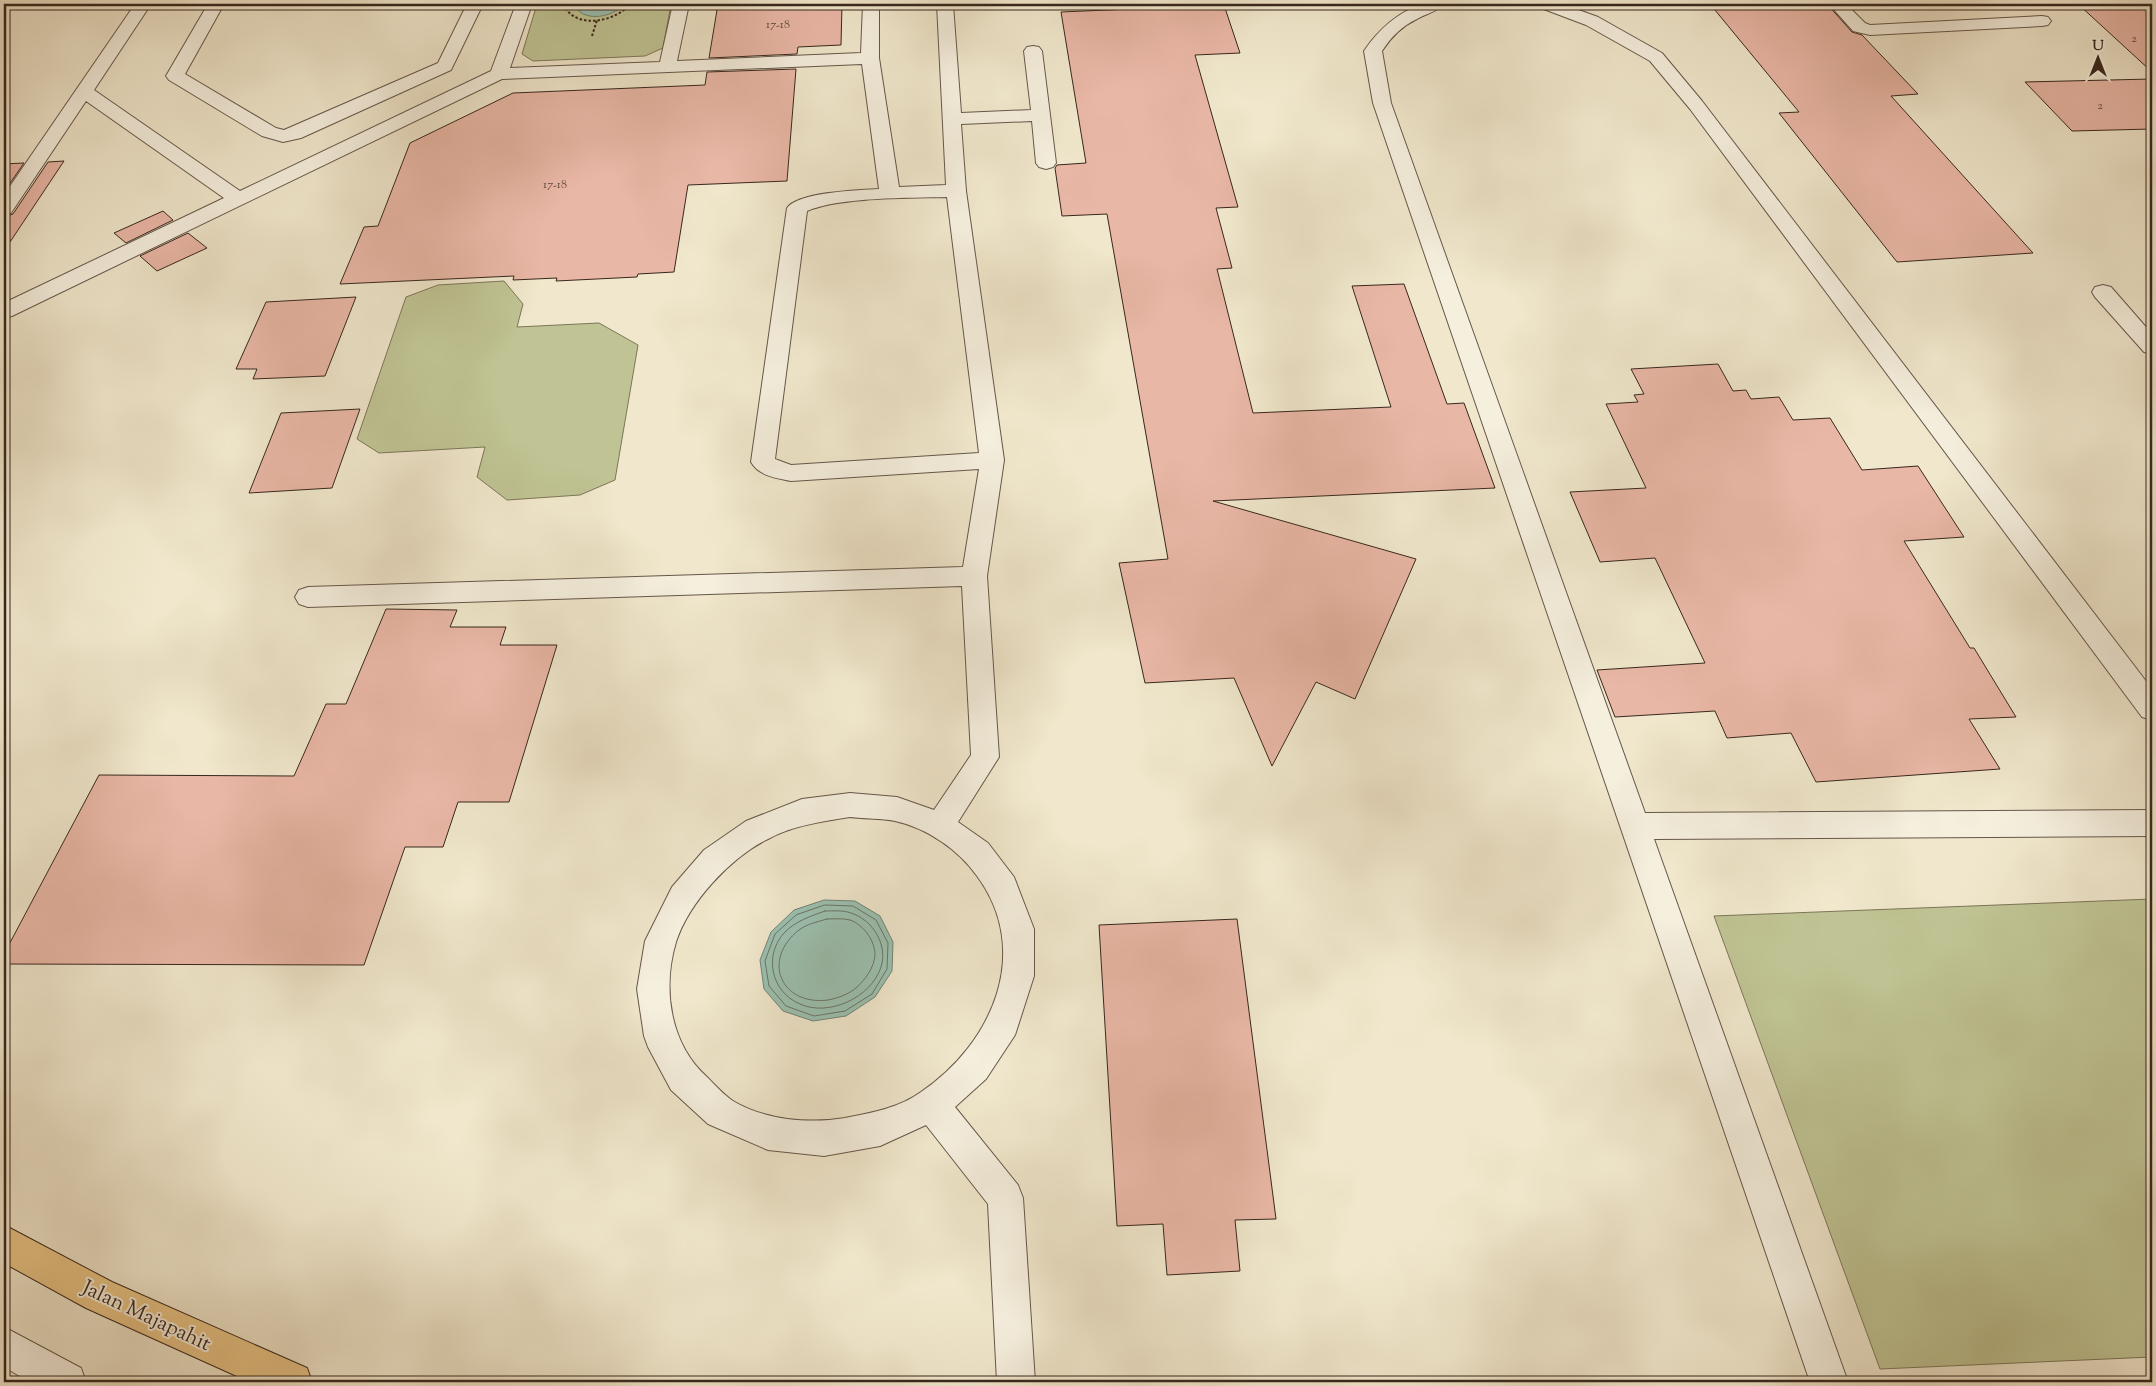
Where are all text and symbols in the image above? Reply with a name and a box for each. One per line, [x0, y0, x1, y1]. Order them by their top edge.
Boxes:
house number: 17-18 [766, 16, 790, 34]
house number: 2 [2131, 30, 2137, 48]
north arrow [2074, 32, 2124, 82]
text: U [2092, 37, 2104, 57]
house number: 2 [2097, 97, 2103, 115]
house number: 17-18 [543, 176, 567, 194]
street label: Jalan Majapahit [76, 1273, 215, 1360]

